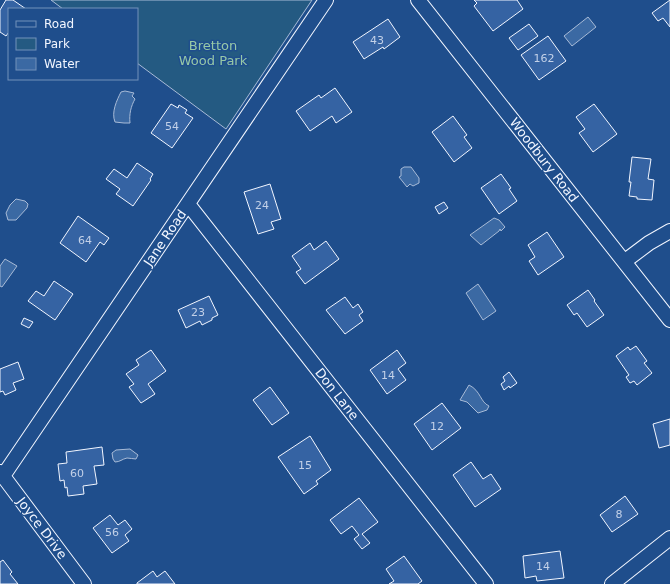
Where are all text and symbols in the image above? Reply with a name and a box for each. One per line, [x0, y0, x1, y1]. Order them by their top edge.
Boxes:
legend [8, 8, 138, 80]
text: Road [44, 17, 74, 31]
house number: 43 [370, 34, 384, 47]
text: Park [44, 37, 70, 51]
park label: Bretton Wood Park [179, 38, 248, 68]
house number: 162 [534, 52, 555, 65]
text: Water [44, 57, 80, 71]
street label: Woodbury Road [507, 115, 581, 205]
house number: 54 [165, 120, 179, 133]
house number: 24 [255, 199, 269, 212]
street label: Jane Road [140, 207, 189, 270]
house number: 64 [78, 234, 92, 247]
house number: 23 [191, 306, 205, 319]
street label: Don Lane [312, 365, 362, 423]
house number: 14 [381, 369, 395, 382]
house number: 12 [430, 420, 444, 433]
house number: 15 [298, 459, 312, 472]
house number: 60 [70, 467, 84, 480]
street label: Joyce Drive [13, 493, 70, 562]
house number: 8 [616, 508, 623, 521]
house number: 56 [105, 526, 119, 539]
house number: 14 [536, 560, 550, 573]

